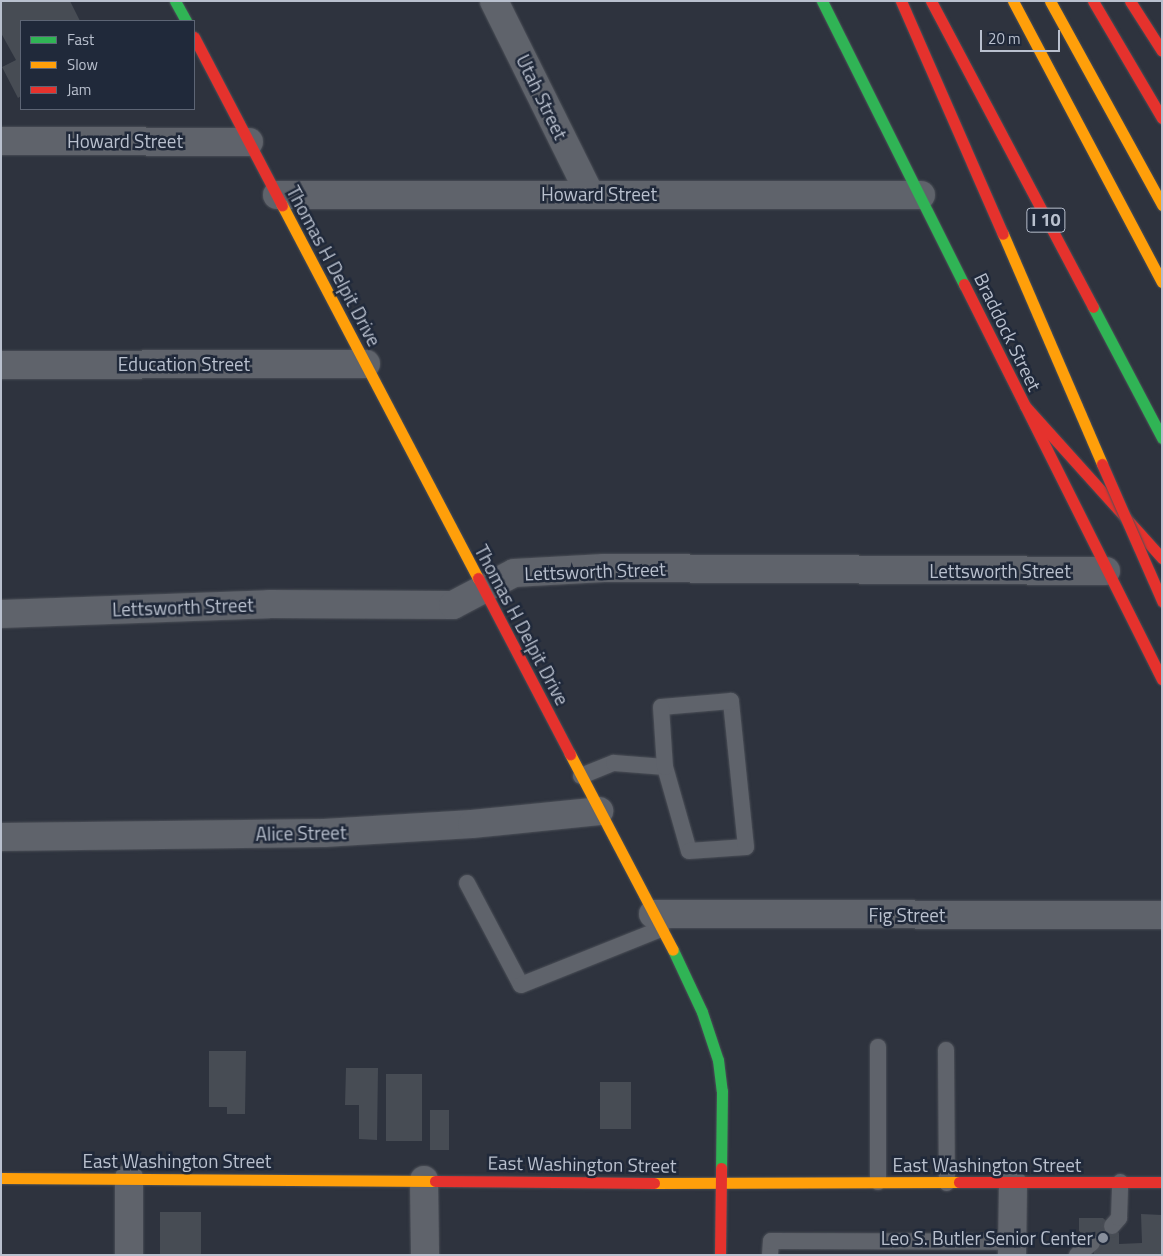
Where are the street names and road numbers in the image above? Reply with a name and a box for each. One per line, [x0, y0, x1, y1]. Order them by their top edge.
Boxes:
street label: Utah Street [512, 51, 572, 143]
street label: Howard Street [67, 130, 183, 152]
street label: Thomas H Delpit Drive [282, 182, 386, 350]
street label: Howard Street [541, 183, 657, 205]
road number: I 10 [1026, 204, 1066, 236]
street label: Braddock Street [970, 269, 1046, 395]
street label: Education Street [118, 353, 250, 375]
street label: Thomas H Delpit Drive [470, 541, 574, 709]
street label: Lettsworth Street [524, 557, 666, 585]
street label: Lettsworth Street [929, 560, 1071, 582]
street label: Lettsworth Street [112, 593, 254, 621]
street label: Alice Street [255, 821, 347, 845]
street label: Fig Street [868, 904, 946, 926]
street label: East Washington Street [82, 1150, 272, 1172]
street label: East Washington Street [487, 1151, 677, 1177]
street label: East Washington Street [892, 1154, 1082, 1176]

